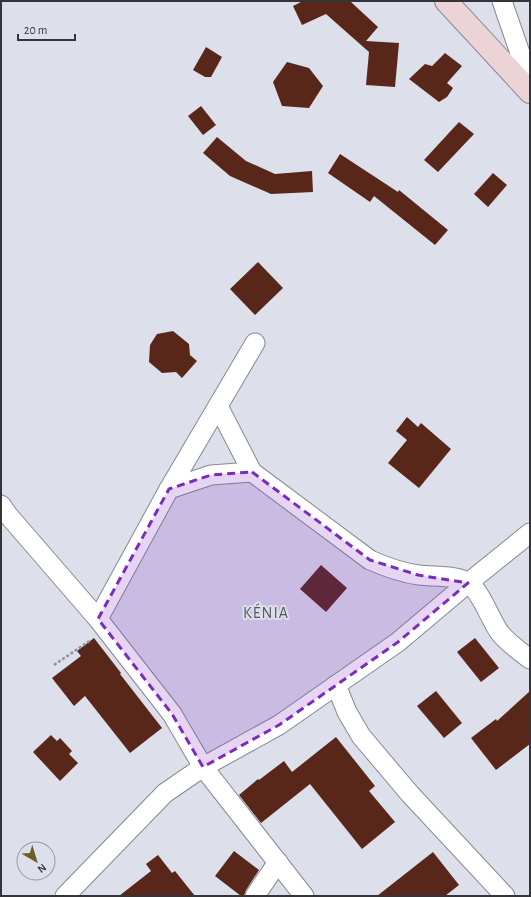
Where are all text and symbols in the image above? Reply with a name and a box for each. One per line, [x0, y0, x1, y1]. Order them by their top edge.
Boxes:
scale bar [18, 16, 75, 42]
text: 20 m [24, 24, 47, 36]
district label: KÉNIA [243, 603, 289, 621]
north arrow [16, 841, 56, 881]
text: N [35, 862, 48, 875]

